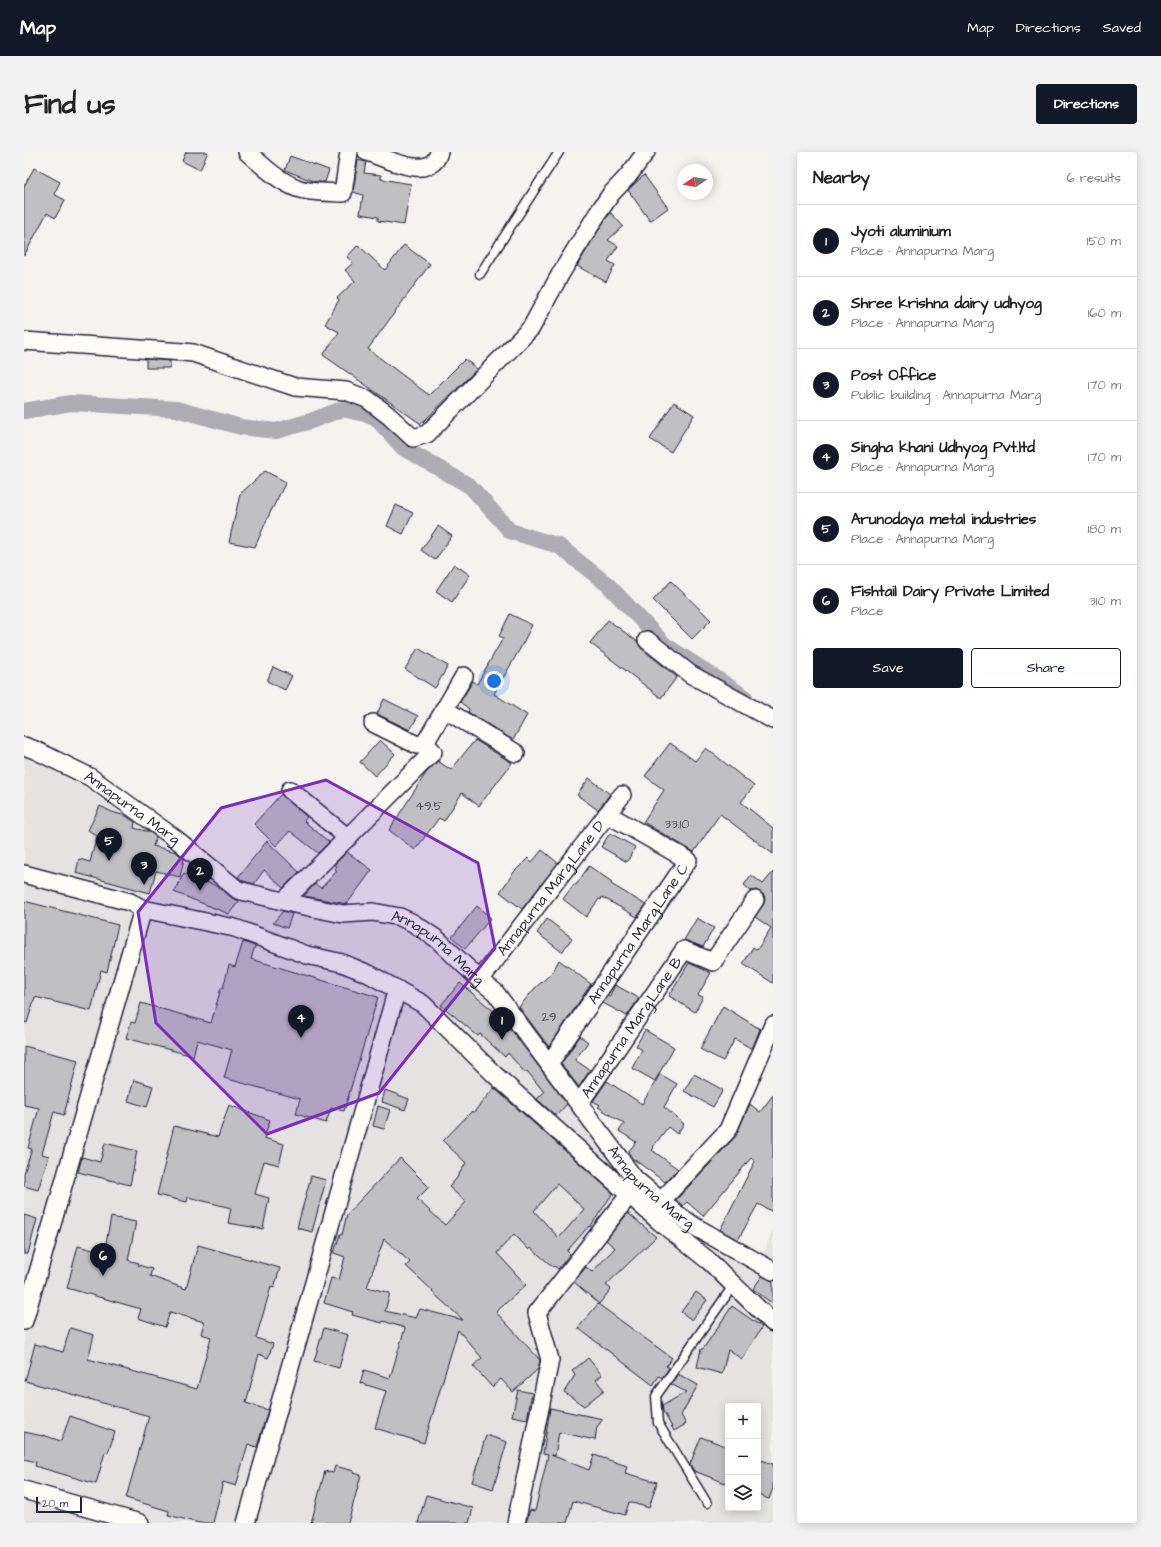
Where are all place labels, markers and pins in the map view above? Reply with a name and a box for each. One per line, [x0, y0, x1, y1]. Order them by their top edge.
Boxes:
pin: 5 [96, 828, 122, 861]
pin: 3 [131, 852, 157, 885]
pin: 2 [187, 858, 213, 891]
pin: 4 [288, 1005, 314, 1038]
pin: 1 [489, 1007, 515, 1040]
pin: 6 [90, 1243, 116, 1276]

